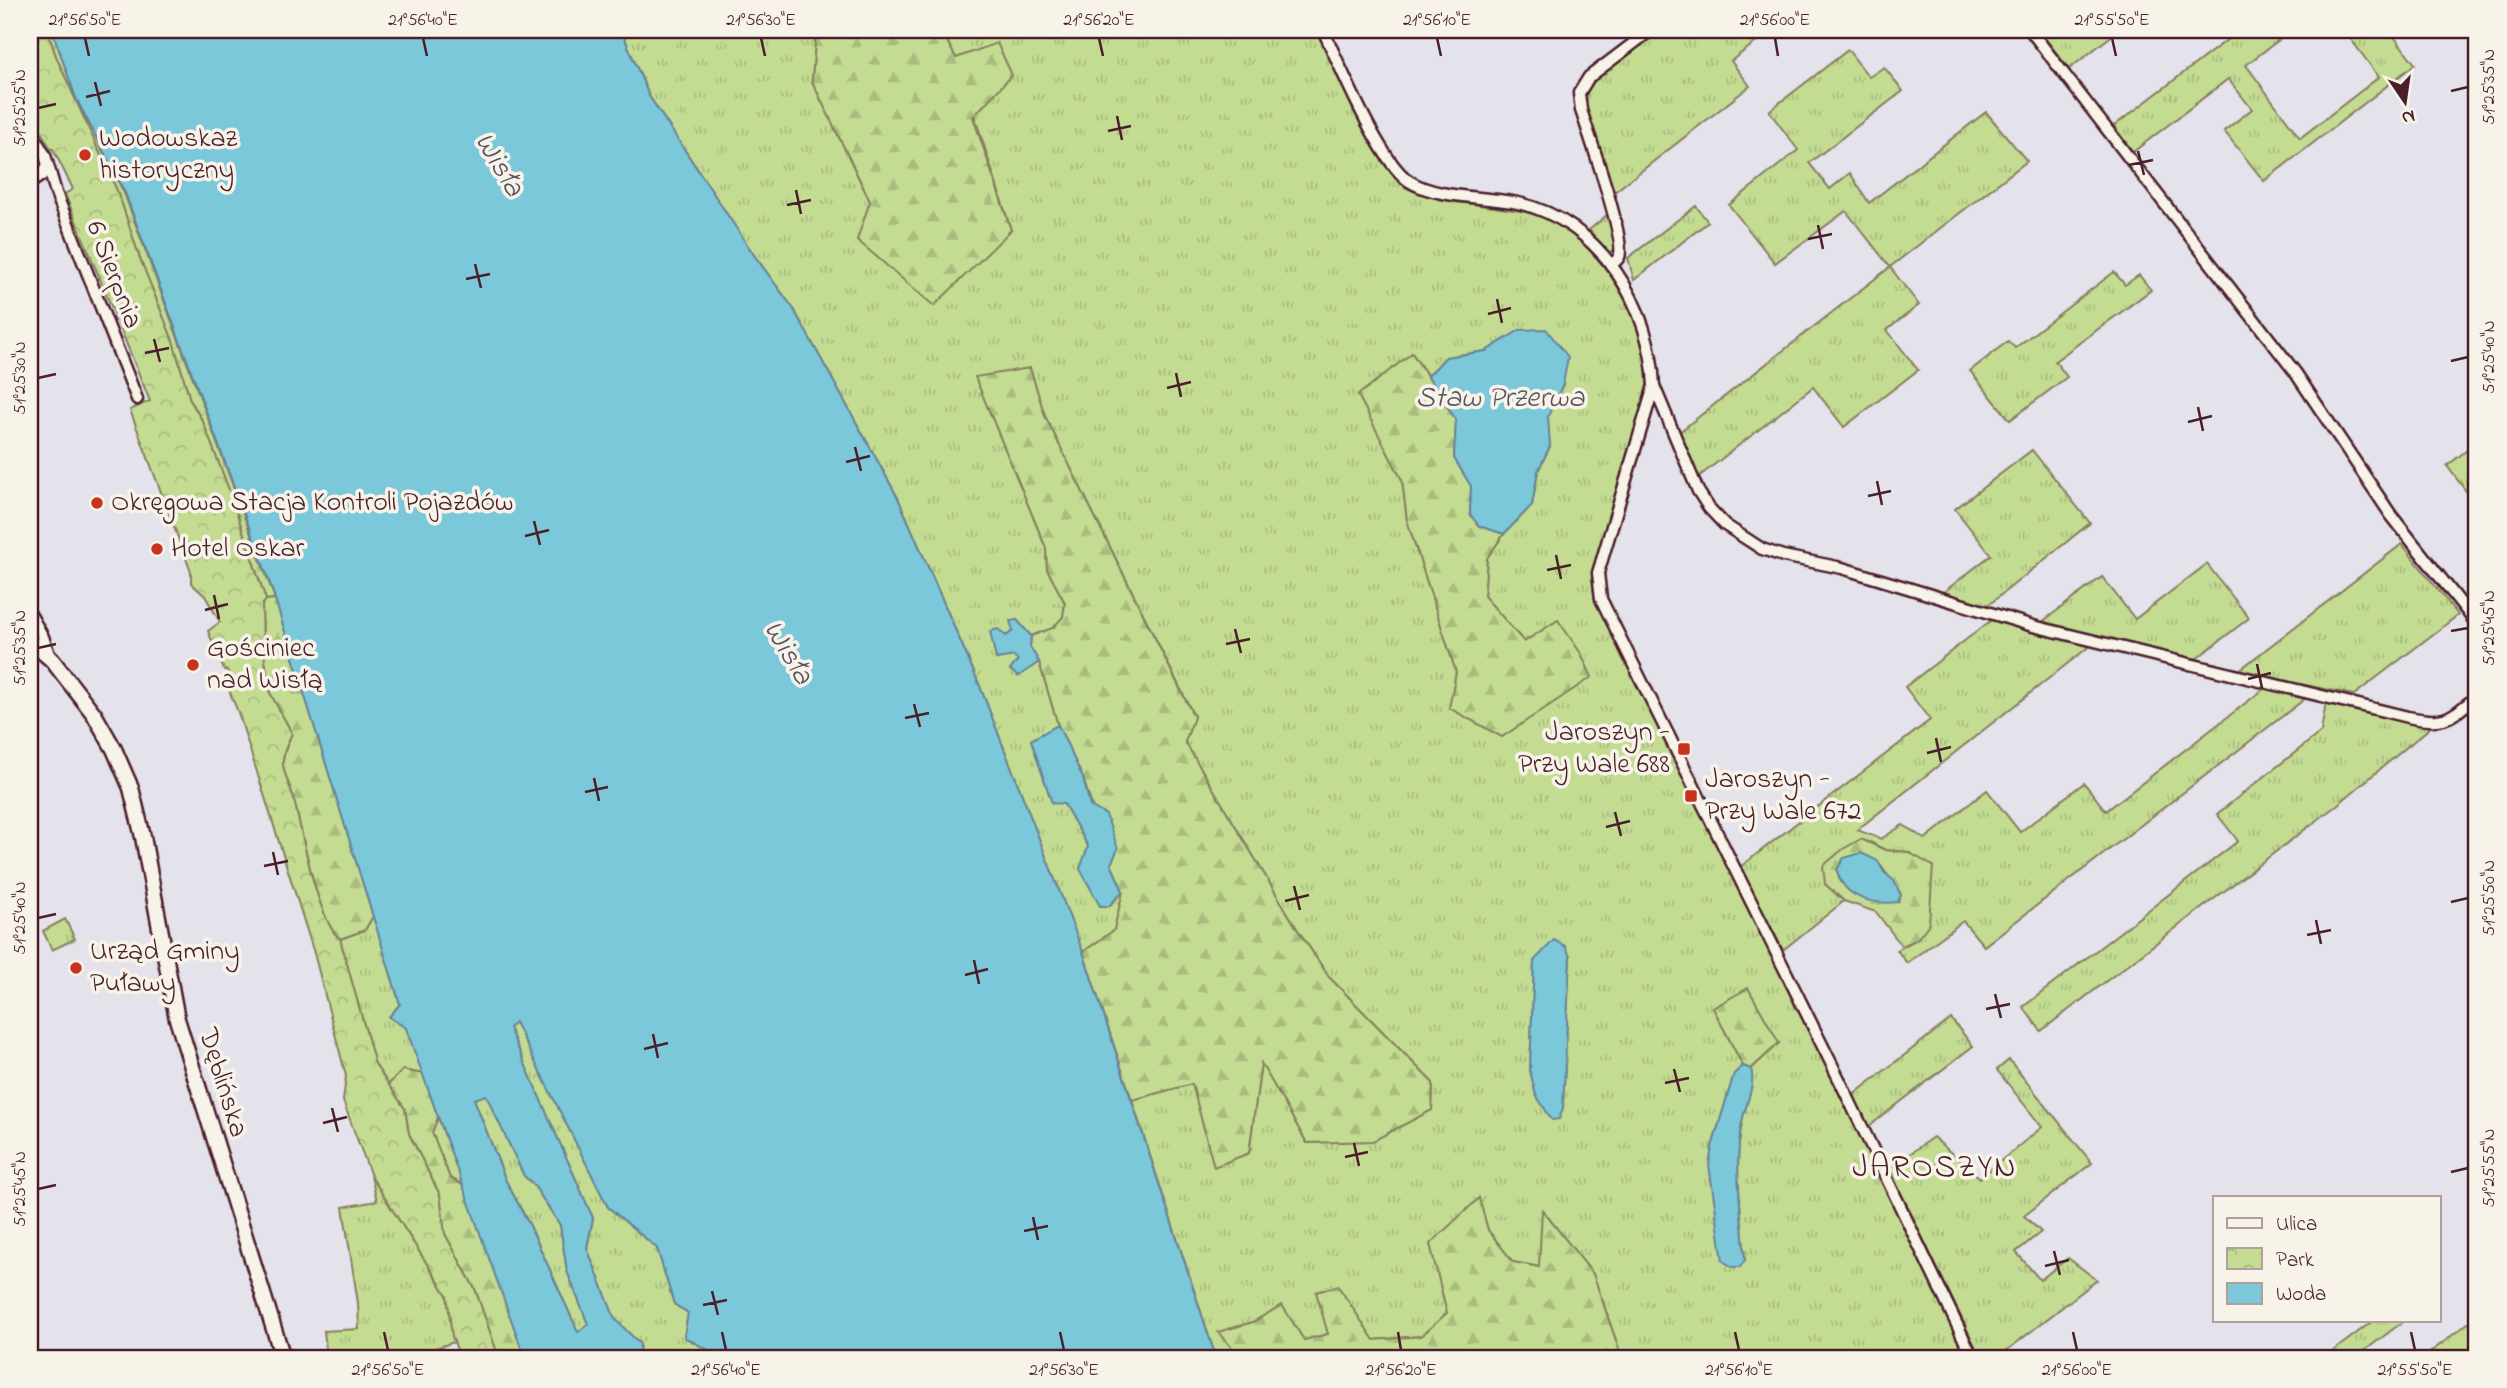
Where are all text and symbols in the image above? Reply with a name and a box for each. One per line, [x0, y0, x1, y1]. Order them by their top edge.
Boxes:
text: 21°56'50"E [49, 8, 121, 34]
text: 21°56'40"E [388, 8, 458, 34]
text: 21°56'30"E [726, 8, 796, 34]
text: 21°56'20"E [1063, 8, 1135, 34]
text: 21°56'10"E [1403, 8, 1471, 34]
text: 21°56'00"E [1740, 8, 1810, 34]
text: 21°55'50"E [2074, 8, 2150, 34]
text: 51°25'35"N [2477, 49, 2503, 125]
north arrow [2370, 66, 2440, 136]
text: 51°25'25"N [8, 69, 34, 147]
text: N [2399, 102, 2418, 131]
place label: Wodowskaz historyczny [99, 119, 238, 192]
water label: Wisła [462, 124, 535, 206]
marker: Wodowskaz historyczny [77, 147, 93, 163]
street label: 6 Sierpnia [74, 215, 152, 335]
text: 51°25'40"N [2477, 320, 2503, 394]
text: 51°25'30"N [8, 341, 34, 415]
water label: Staw Przerwa [1416, 377, 1585, 421]
place label: Okręgowa Stacja Kontroli Pojazdów [111, 483, 513, 524]
marker: Okręgowa Stacja Kontroli Pojazdów [89, 495, 105, 511]
place label: Hotel Oskar [171, 529, 305, 570]
marker: Hotel Oskar [149, 541, 165, 557]
text: 51°25'45"N [2477, 590, 2503, 666]
text: 51°25'35"N [8, 610, 34, 686]
water label: Wisła [751, 612, 824, 694]
place label: Gościniec nad Wisłą [207, 629, 323, 702]
marker: Gościniec nad Wisłą [185, 657, 201, 673]
place label: Jaroszyn - Przy Wale 688 [1518, 713, 1670, 786]
marker: Jaroszyn - Przy Wale 688 [1676, 741, 1692, 757]
place label: Jaroszyn - Przy Wale 672 [1705, 760, 1861, 833]
marker: Jaroszyn - Przy Wale 672 [1683, 788, 1699, 804]
text: 51°25'50"N [2477, 860, 2503, 936]
text: 51°25'40"N [8, 881, 34, 955]
place label: Urząd Gminy Puławy [90, 932, 240, 1005]
marker: Urząd Gminy Puławy [68, 960, 84, 976]
street label: Dęblińska [186, 1022, 258, 1143]
text: 51°25'55"N [2477, 1129, 2503, 1207]
district label: JAROSZYN [1852, 1145, 2018, 1192]
text: 51°25'45"N [8, 1151, 34, 1227]
legend [2213, 1196, 2440, 1322]
text: Ulica [2276, 1210, 2317, 1240]
text: Park [2276, 1246, 2315, 1276]
text: Woda [2276, 1280, 2326, 1310]
text: 21°56'50"E [352, 1358, 424, 1384]
text: 21°56'40"E [691, 1358, 761, 1384]
text: 21°56'30"E [1029, 1358, 1099, 1384]
text: 21°56'20"E [1365, 1358, 1437, 1384]
text: 21°56'10"E [1705, 1358, 1773, 1384]
text: 21°56'00"E [2042, 1358, 2112, 1384]
text: 21°55'50"E [2377, 1358, 2453, 1384]

